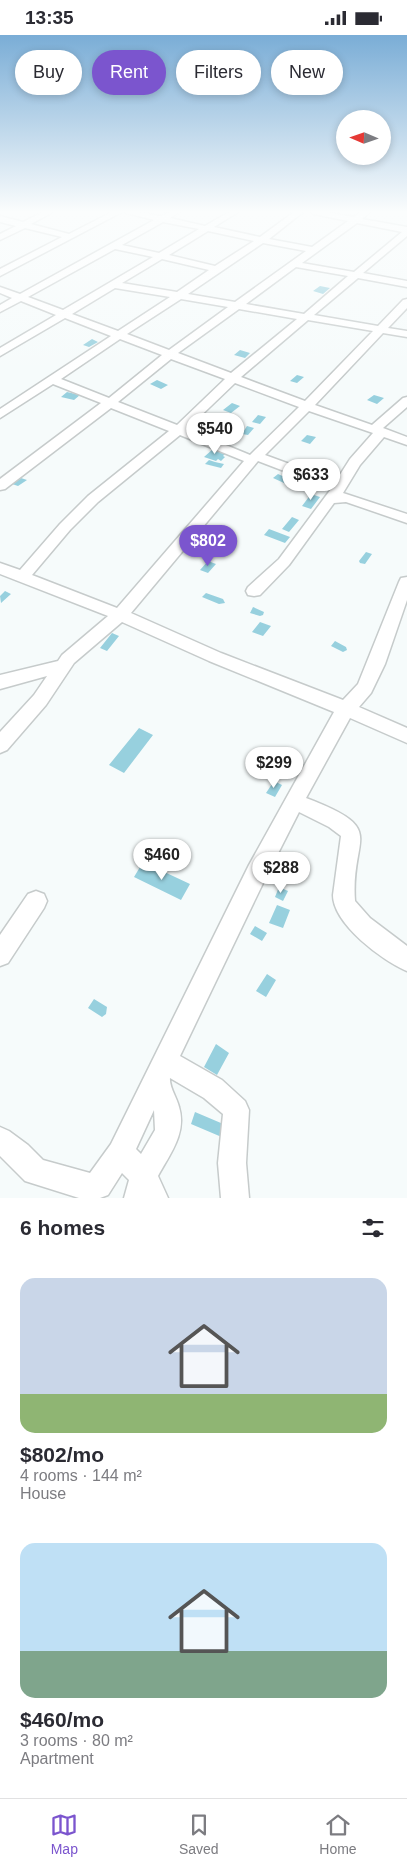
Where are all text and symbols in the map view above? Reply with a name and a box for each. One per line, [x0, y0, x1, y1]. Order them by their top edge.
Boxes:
text: 13:35 [25, 7, 74, 28]
chip: Buy [15, 50, 82, 95]
chip: Rent [92, 50, 166, 95]
chip: Filters [176, 50, 261, 95]
chip: New [271, 50, 343, 95]
north arrow [336, 110, 391, 165]
map controls [336, 110, 391, 165]
pin: $540 [185, 413, 245, 455]
text: $540 [197, 420, 233, 437]
pin: $633 [281, 459, 341, 501]
text: $633 [293, 466, 329, 483]
pin: $802 [178, 525, 238, 567]
text: $802 [190, 532, 226, 549]
pin: $299 [244, 747, 304, 789]
text: $299 [256, 754, 292, 771]
pin: $460 [132, 839, 192, 881]
text: $460 [144, 846, 180, 863]
pin: $288 [251, 851, 311, 894]
text: $288 [263, 859, 299, 876]
icon: filters [359, 1214, 387, 1242]
text: 6 homes [20, 1216, 105, 1239]
icon: home [159, 1311, 249, 1401]
text: $802/mo [20, 1443, 104, 1466]
text: 4 rooms · 144 m² [20, 1467, 142, 1484]
text: House [20, 1485, 66, 1502]
icon: home [159, 1576, 249, 1666]
text: $460/mo [20, 1708, 104, 1731]
text: 3 rooms · 80 m² [20, 1732, 133, 1749]
text: Apartment [20, 1750, 94, 1767]
tab: Map [50, 1811, 78, 1857]
tab: Saved [179, 1811, 219, 1857]
tab: Home [319, 1811, 357, 1857]

